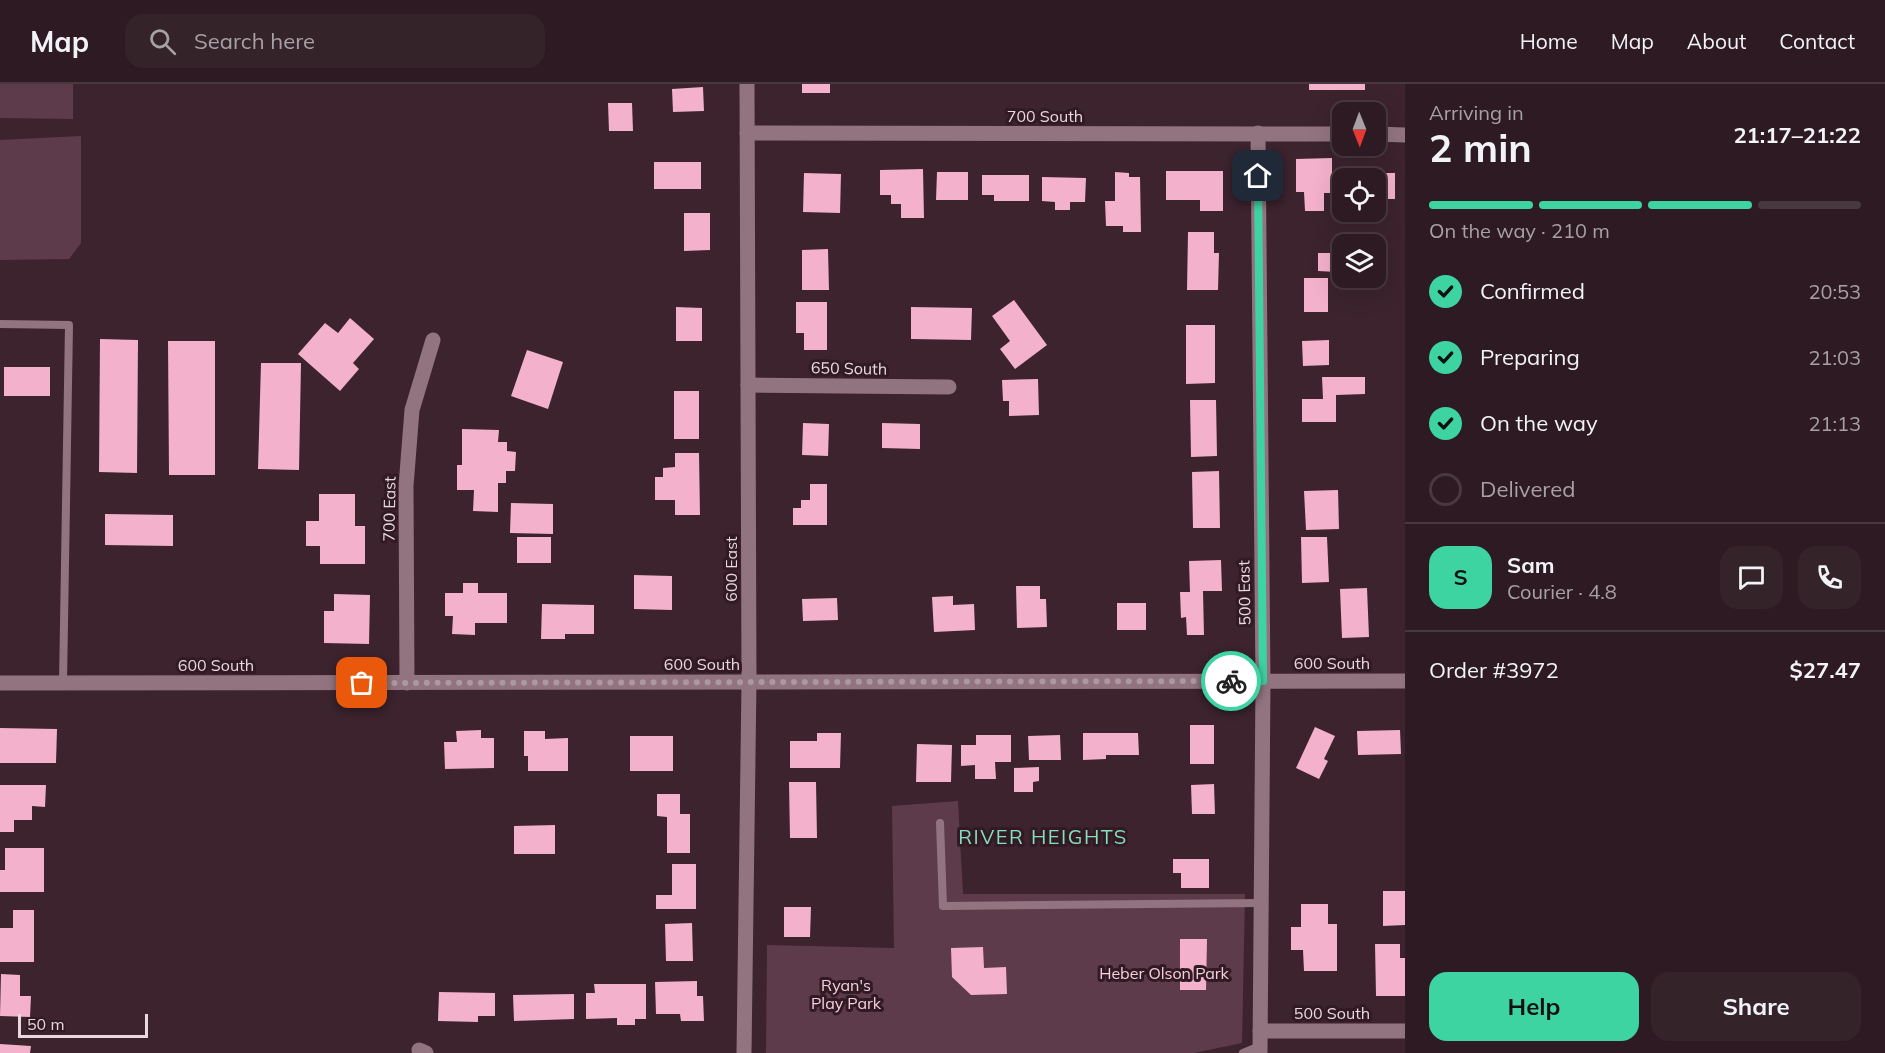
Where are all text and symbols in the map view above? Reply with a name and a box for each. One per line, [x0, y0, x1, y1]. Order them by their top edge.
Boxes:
search box [125, 14, 545, 68]
text: Map [30, 24, 89, 59]
icon: search [146, 25, 179, 58]
text: Search here [194, 27, 315, 55]
text: Home [1520, 28, 1578, 54]
text: Map [1611, 28, 1654, 54]
text: About [1687, 28, 1746, 54]
text: Contact [1779, 28, 1855, 54]
text: Arriving in [1429, 100, 1524, 125]
north arrow [1332, 102, 1386, 156]
map controls [1332, 102, 1386, 288]
street label: 700 South [1007, 106, 1083, 126]
text: 21:17–21:22 [1733, 121, 1861, 149]
text: 2 min [1429, 123, 1532, 172]
pin [1232, 150, 1283, 201]
icon: home [1241, 159, 1274, 192]
button: locate [1332, 168, 1386, 222]
text: On the way · 210 m [1429, 218, 1610, 243]
button: layers [1332, 234, 1386, 288]
icon: check [1429, 275, 1462, 308]
text: Confirmed [1480, 277, 1585, 305]
text: 20:53 [1808, 279, 1861, 304]
icon: check [1429, 341, 1462, 374]
text: Preparing [1480, 343, 1580, 371]
text: 21:03 [1808, 345, 1861, 370]
street label: 650 South [811, 357, 887, 379]
icon: check [1429, 407, 1462, 440]
text: On the way [1480, 409, 1598, 437]
text: 21:13 [1808, 411, 1861, 436]
text: Delivered [1480, 475, 1575, 503]
street label: 700 East [378, 476, 400, 542]
street label: 600 East [721, 536, 741, 602]
button: chat [1720, 546, 1783, 609]
button: phone [1798, 546, 1861, 609]
text: Sam [1507, 551, 1555, 579]
street label: 500 East [1233, 560, 1255, 626]
text: S [1453, 563, 1468, 591]
text: Courier · 4.8 [1507, 579, 1617, 604]
courier [1201, 651, 1261, 711]
street label: 600 South [1294, 653, 1370, 673]
street label: 600 South [664, 654, 740, 674]
street label: 600 South [178, 655, 254, 675]
text: Order #3972 [1429, 656, 1559, 684]
text: $27.47 [1790, 656, 1861, 684]
pin [336, 657, 387, 708]
icon: bike [1215, 665, 1248, 698]
icon: bag [345, 666, 378, 699]
district label: RIVER HEIGHTS [958, 824, 1128, 849]
park label: Heber Olson Park [1099, 963, 1230, 983]
button: Help [1429, 972, 1639, 1041]
button: Share [1651, 972, 1861, 1041]
park label: Ryan's Play Park [811, 975, 882, 1013]
street label: 500 South [1294, 1003, 1370, 1023]
scale bar [18, 1011, 148, 1038]
text: 50 m [27, 1014, 64, 1034]

